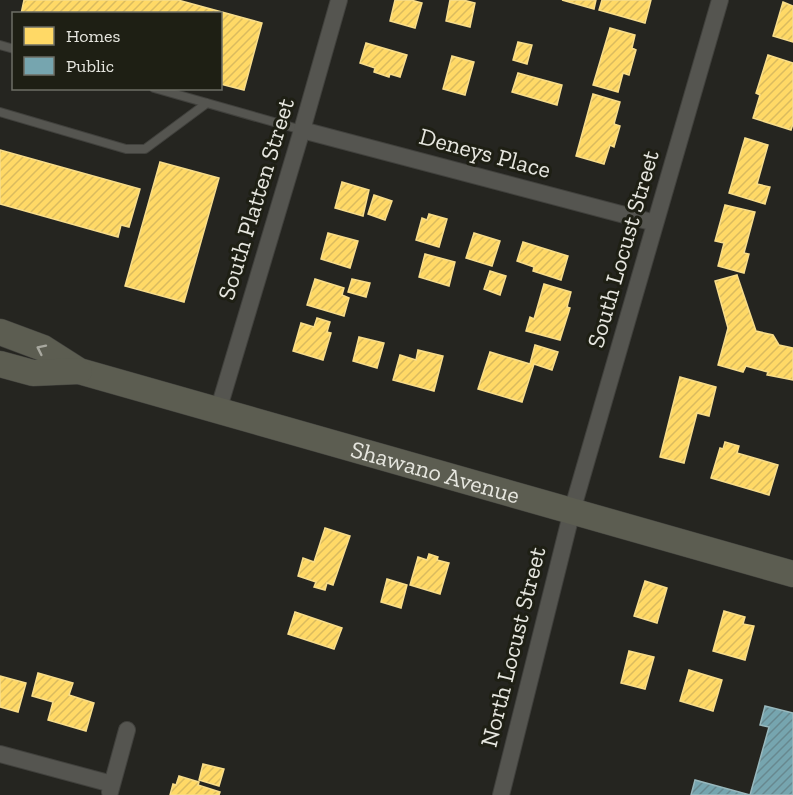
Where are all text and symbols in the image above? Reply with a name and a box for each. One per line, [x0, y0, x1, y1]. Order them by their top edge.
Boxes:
legend [12, 12, 222, 90]
text: Homes [66, 25, 120, 47]
text: Public [66, 55, 114, 77]
street label: South Platten Street [211, 94, 300, 303]
street label: Deneys Place [416, 121, 554, 184]
street label: South Locust Street [580, 147, 665, 351]
one-way arrow [36, 344, 47, 356]
street label: Shawano Avenue [348, 434, 523, 510]
street label: North Locust Street [474, 544, 551, 750]

